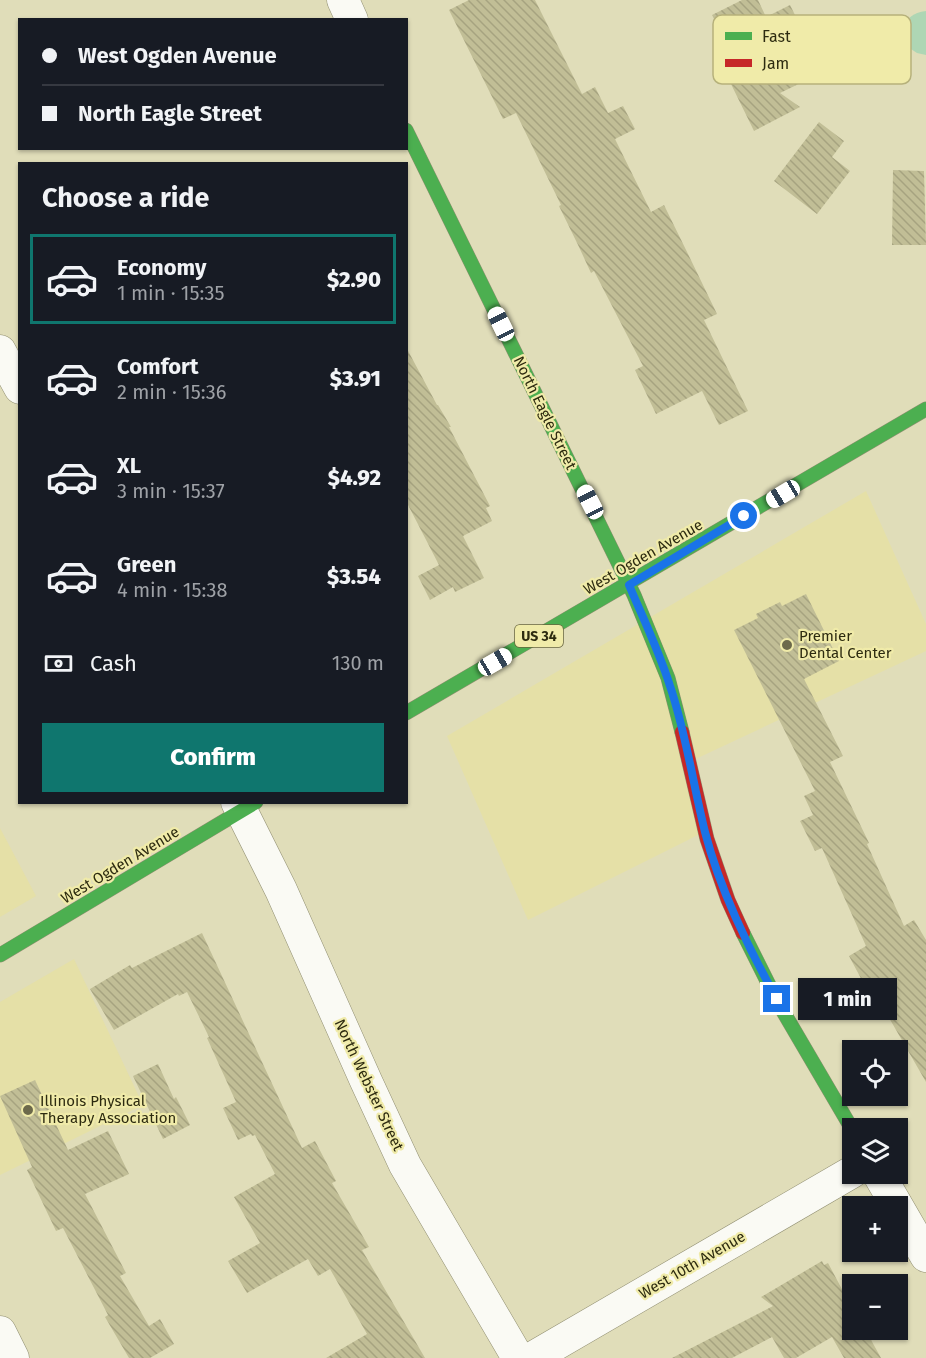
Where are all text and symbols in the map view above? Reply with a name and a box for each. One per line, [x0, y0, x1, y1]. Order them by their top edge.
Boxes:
legend [713, 15, 911, 84]
text: Fast [762, 27, 791, 46]
text: West Ogden Avenue [78, 42, 277, 69]
text: Jam [762, 54, 789, 73]
text: North Eagle Street [78, 100, 262, 127]
text: Choose a ride [42, 182, 209, 214]
icon: car [45, 252, 99, 306]
text: Economy [117, 254, 206, 281]
text: $2.90 [327, 266, 381, 293]
text: 1 min · 15:35 [117, 281, 225, 305]
car [485, 304, 517, 344]
icon: car [45, 351, 99, 405]
text: Comfort [117, 353, 198, 380]
street label: North Eagle Street [510, 353, 580, 473]
text: $3.91 [330, 365, 381, 392]
text: 2 min · 15:36 [117, 380, 226, 404]
icon: car [45, 450, 99, 504]
text: XL [117, 452, 141, 479]
text: $4.92 [328, 464, 381, 491]
car [763, 477, 803, 511]
text: 3 min · 15:37 [117, 479, 225, 503]
car [574, 482, 606, 522]
route start [730, 502, 757, 529]
street label: West Ogden Avenue [580, 516, 706, 598]
icon: car [45, 549, 99, 603]
text: Green [117, 551, 176, 578]
text: $3.54 [327, 563, 381, 590]
text: 4 min · 15:38 [117, 578, 228, 602]
road number: US 34 [515, 625, 563, 647]
place label: Premier Dental Center [799, 627, 892, 662]
marker: Premier Dental Center [780, 638, 794, 652]
car [475, 645, 515, 679]
icon: cash [42, 647, 75, 680]
text: Cash [90, 650, 137, 677]
text: 130 m [332, 651, 384, 675]
button: Confirm [42, 723, 384, 792]
street label: West Ogden Avenue [58, 823, 182, 907]
callout: 1 min [798, 978, 897, 1020]
route end [763, 985, 790, 1012]
text: 1 min [824, 987, 871, 1011]
street label: North Webster Street [331, 1016, 408, 1154]
map controls [842, 1040, 908, 1340]
button: locate [842, 1040, 908, 1106]
place label: Illinois Physical Therapy Association [40, 1092, 176, 1127]
marker: Illinois Physical Therapy Association [21, 1103, 35, 1117]
button: layers [842, 1118, 908, 1184]
button: + [842, 1196, 908, 1262]
street label: West 10th Avenue [636, 1227, 748, 1303]
button: − [842, 1274, 908, 1340]

